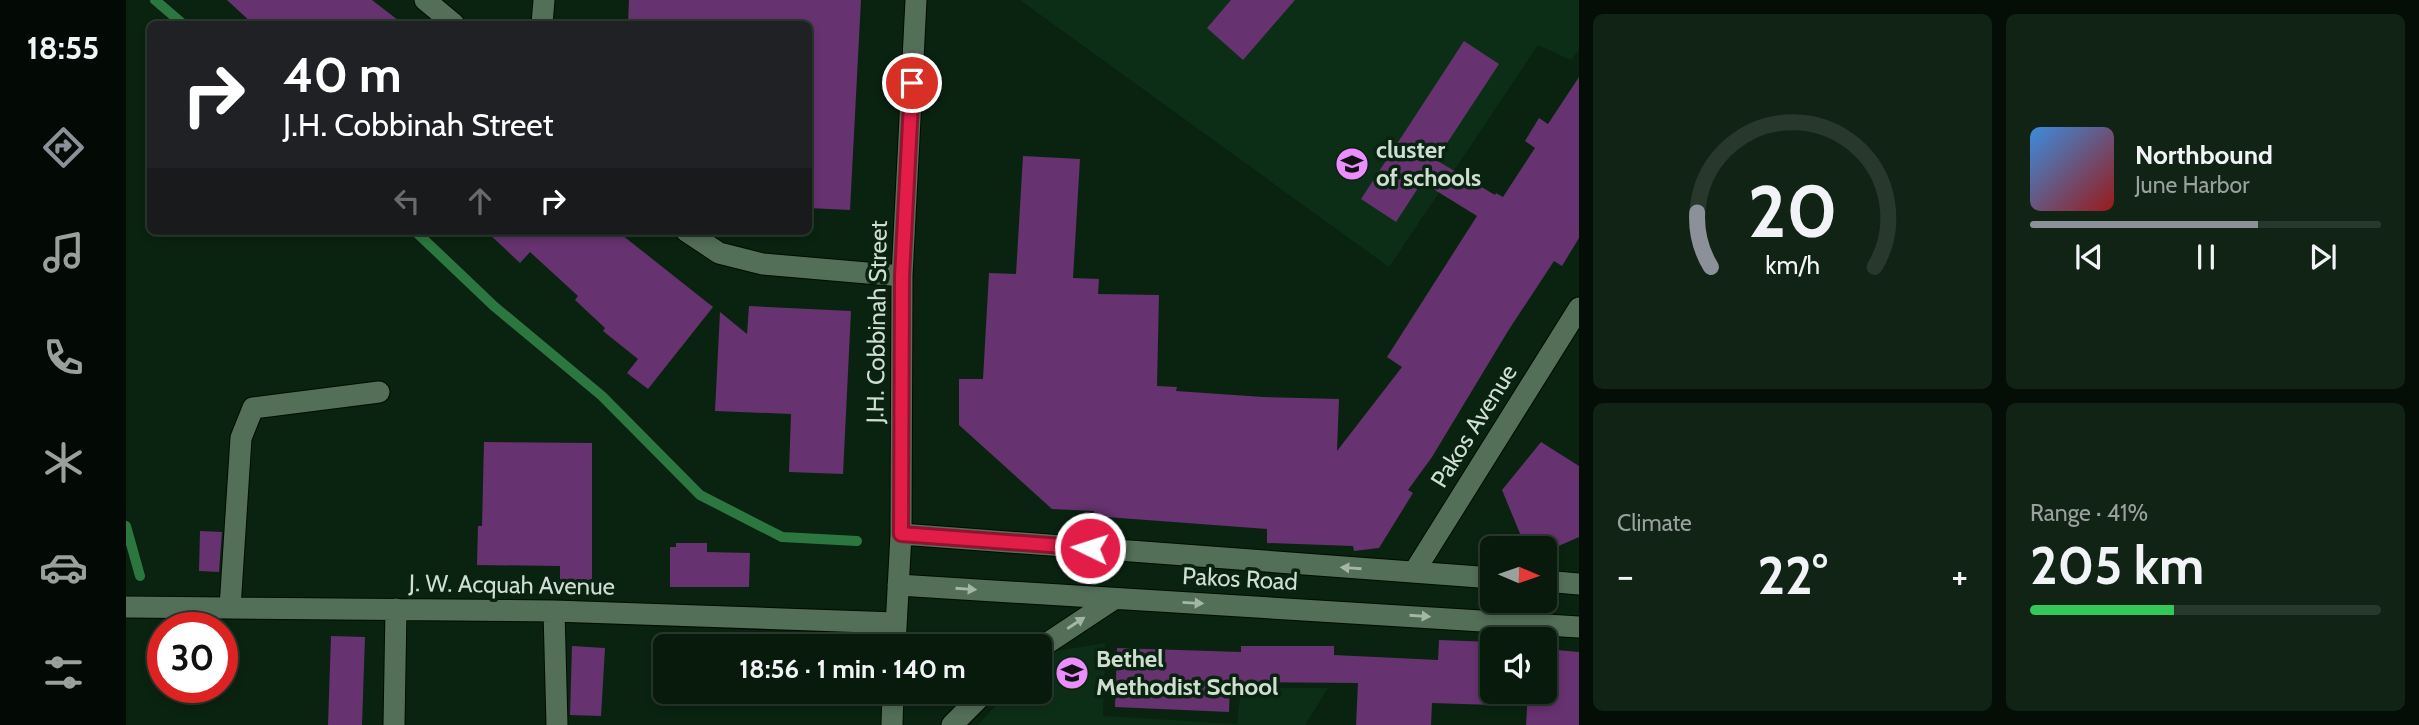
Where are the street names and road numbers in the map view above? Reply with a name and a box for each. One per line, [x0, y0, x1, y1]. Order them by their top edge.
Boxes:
street label: J.H. Cobbinah Street [860, 220, 893, 425]
street label: Pakos Avenue [1424, 359, 1523, 493]
street label: Pakos Road [1181, 561, 1299, 596]
street label: J. W. Acquah Avenue [408, 568, 615, 601]

